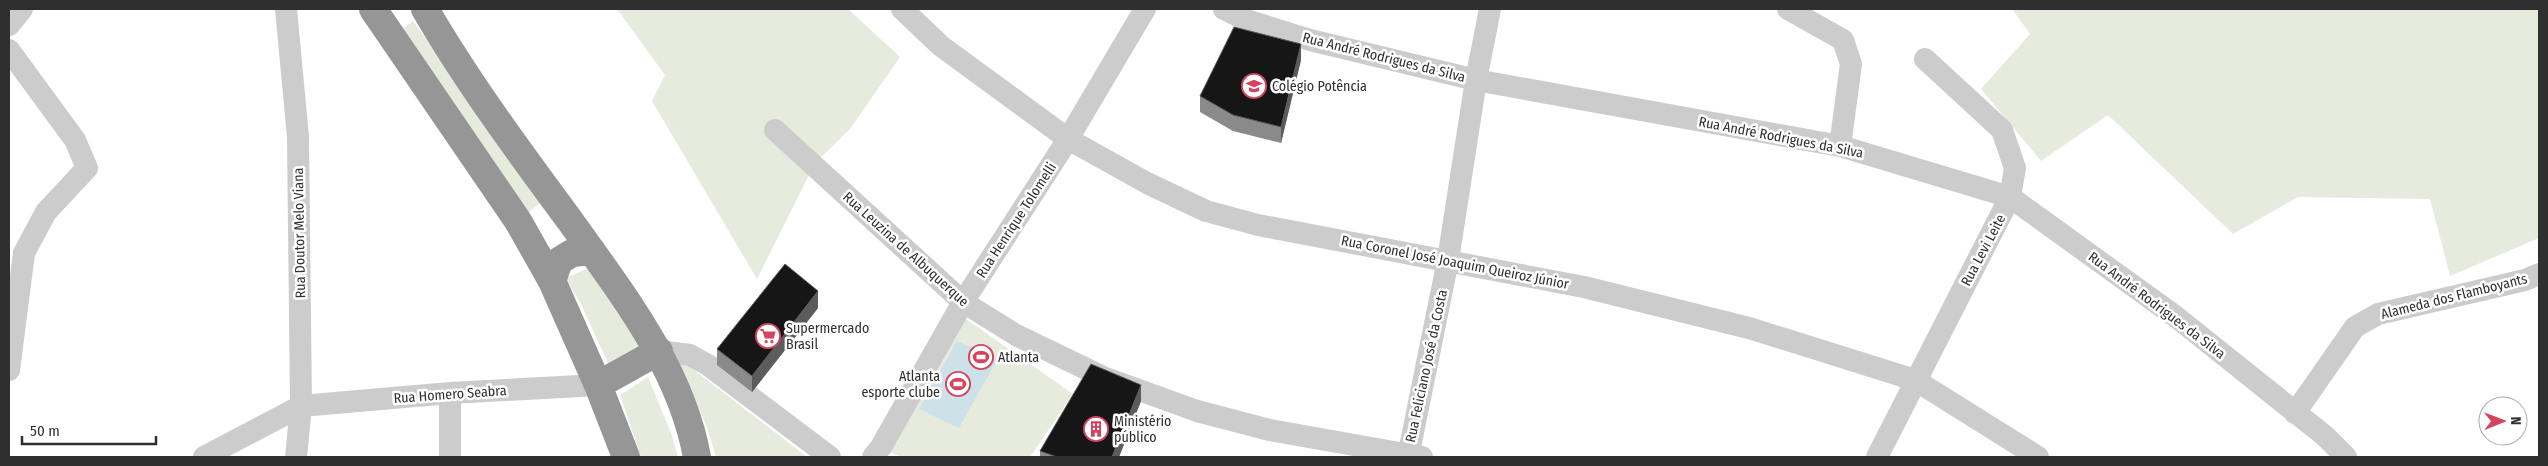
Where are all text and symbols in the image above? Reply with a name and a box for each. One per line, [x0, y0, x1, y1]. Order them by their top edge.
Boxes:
street label: Rua André Rodrigues da Silva [1301, 29, 1467, 86]
school or university icon: Colégio Potência [1241, 73, 1267, 99]
place label: Colégio Potência [1272, 78, 1367, 95]
street label: Rua André Rodrigues da Silva [1697, 113, 1865, 162]
street label: Rua Henrique Tolomelli [973, 159, 1060, 281]
street label: Rua Doutor Melo Viana [290, 167, 309, 298]
street label: Rua Leuzina de Albuquerque [839, 188, 972, 310]
street label: Rua Levi Leite [1958, 212, 2009, 289]
street label: Rua Coronel José Joaquim Queiroz Júnior [1340, 232, 1570, 293]
street label: Rua André Rodrigues da Silva [2085, 248, 2229, 363]
street label: Alameda dos Flamboyants [2379, 270, 2529, 323]
street label: Rua Feliciano José da Costa [1402, 288, 1451, 444]
place label: Supermercado Brasil [786, 320, 869, 353]
supermarket icon: Supermercado Brasil [755, 323, 781, 349]
sports icon: Atlanta [968, 344, 994, 370]
place label: Atlanta [998, 349, 1039, 366]
place label: Atlanta esporte clube [861, 368, 940, 401]
sports icon: Atlanta esporte clube [945, 371, 971, 397]
street label: Rua Homero Seabra [393, 382, 507, 407]
north arrow [2478, 396, 2528, 446]
place label: Ministério público [1114, 413, 1171, 446]
scale bar [22, 414, 156, 446]
building icon: Ministério público [1083, 416, 1109, 442]
text: N [2507, 416, 2524, 425]
text: 50 m [30, 422, 60, 440]

